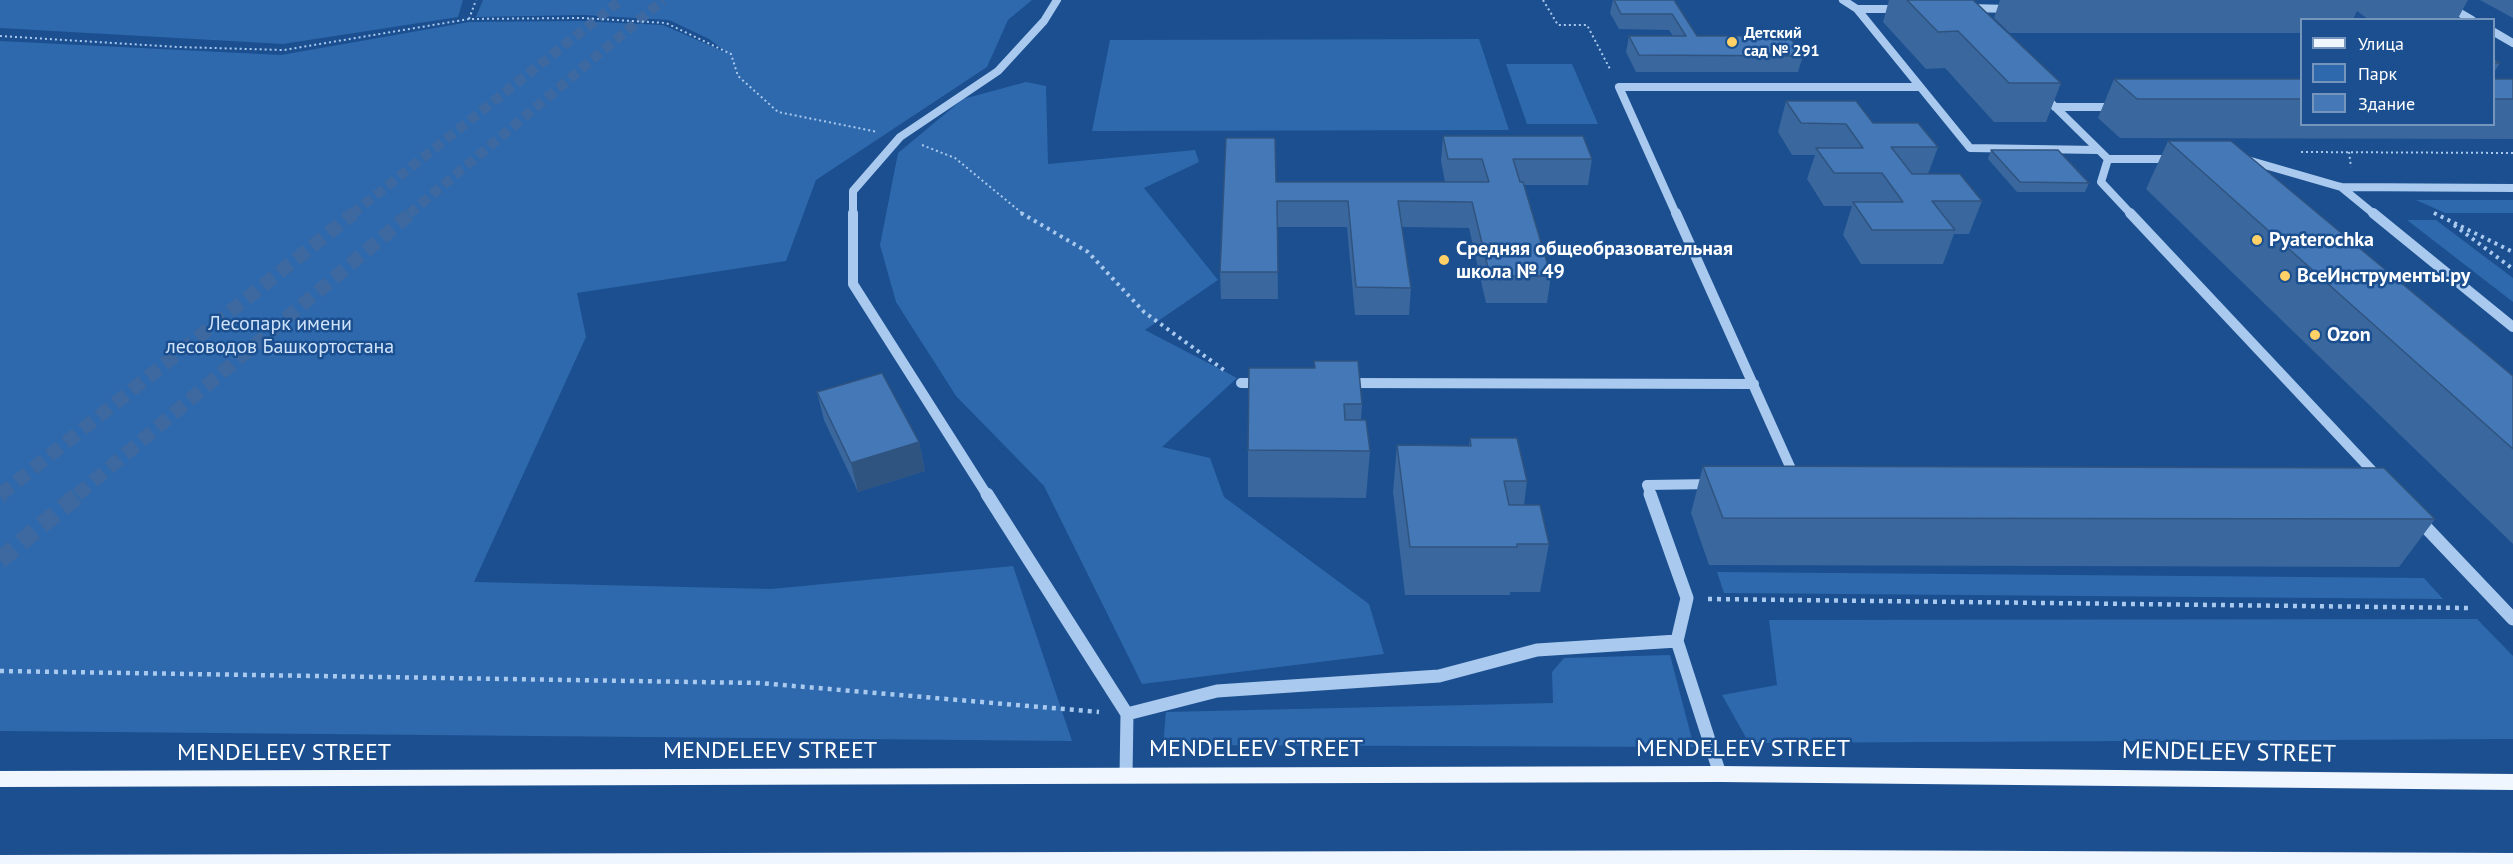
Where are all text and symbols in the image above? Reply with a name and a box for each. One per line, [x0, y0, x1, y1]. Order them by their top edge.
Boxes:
legend [2300, 18, 2495, 126]
place label: Детский сад № 291 [1744, 23, 1820, 61]
text: Улица [2358, 32, 2404, 55]
marker: Детский сад № 291 [1725, 35, 1739, 49]
text: Парк [2358, 62, 2397, 85]
text: Здание [2358, 92, 2415, 115]
place label: Pyaterochka [2269, 228, 2374, 252]
marker: Pyaterochka [2250, 233, 2264, 247]
place label: Средняя общеобразовательная школа № 49 [1456, 237, 1733, 284]
marker: Средняя общеобразовательная школа № 49 [1437, 253, 1451, 267]
place label: ВсеИнструменты.ру [2297, 264, 2470, 288]
marker: ВсеИнструменты.ру [2278, 269, 2292, 283]
park label: Лесопарк имени лесоводов Башкортостана [166, 312, 394, 359]
place label: Ozon [2327, 323, 2371, 347]
marker: Ozon [2308, 328, 2322, 342]
street label: MENDELEEV STREET [1149, 735, 1363, 763]
street label: MENDELEEV STREET [1636, 735, 1850, 763]
street label: MENDELEEV STREET [663, 737, 877, 765]
street label: MENDELEEV STREET [2122, 737, 2336, 769]
street label: MENDELEEV STREET [177, 739, 391, 767]

